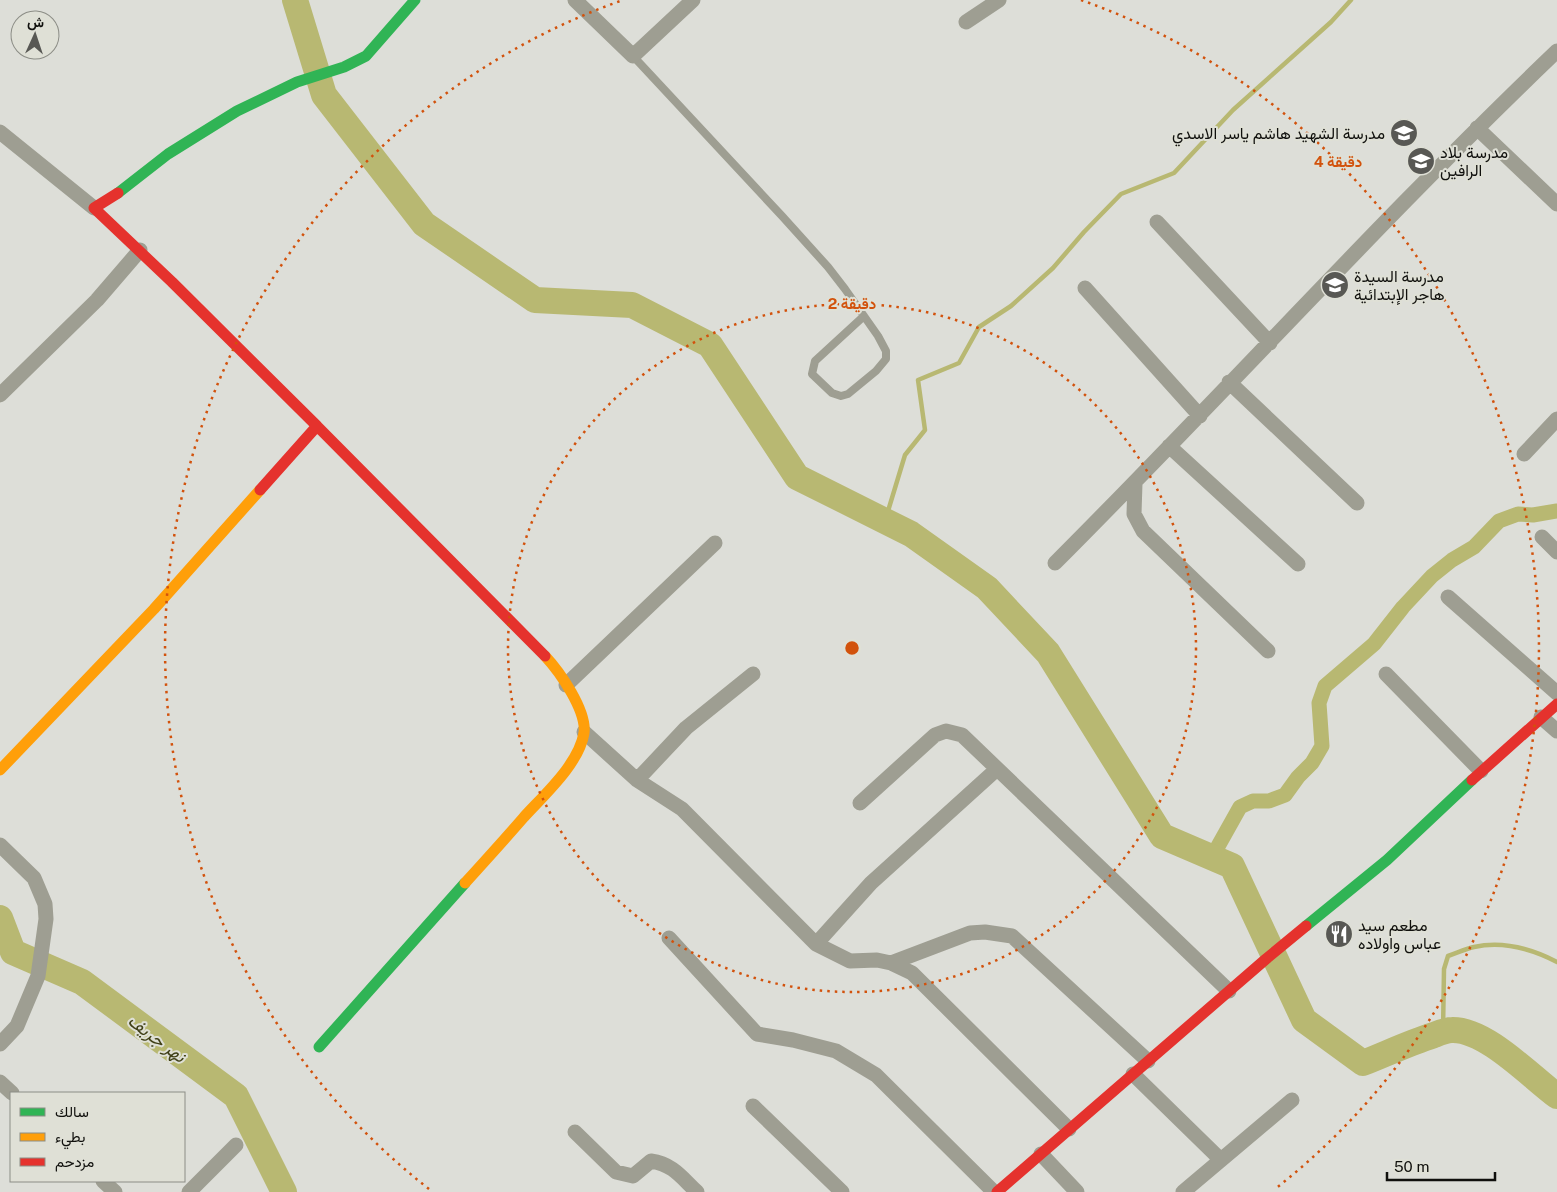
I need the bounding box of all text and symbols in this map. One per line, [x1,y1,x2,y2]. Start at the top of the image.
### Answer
north arrow [10,10,60,60]
text: ش [27,14,45,31]
school or university icon: مدرسة الشهيد هاشم ياسر الاسدي [1389,118,1419,148]
place label: مدرسة الشهيد هاشم ياسر الاسدي [1172,124,1385,147]
place label: مدرسة بلاد الرافين [1440,143,1508,181]
school or university icon: مدرسة بلاد الرافين [1406,146,1436,176]
text: 4 دقيقة [1314,153,1362,171]
place label: مدرسة السيدة هاجر الإبتدائية [1354,267,1445,305]
school or university icon: مدرسة السيدة هاجر الإبتدائية [1320,270,1350,300]
text: 2 دقيقة [828,295,876,313]
centre of rings [843,639,861,657]
place label: مطعم سيد عباس واولاده [1358,916,1441,954]
restaurant icon: مطعم سيد عباس واولاده [1324,919,1354,949]
water label: نهر جريف [123,1010,191,1068]
legend [10,1092,185,1182]
text: سالك [55,1103,89,1120]
text: بطيء [55,1128,85,1150]
scale bar [1387,1150,1494,1182]
text: مزدحم [55,1153,94,1172]
text: 50 m [1394,1158,1429,1175]

